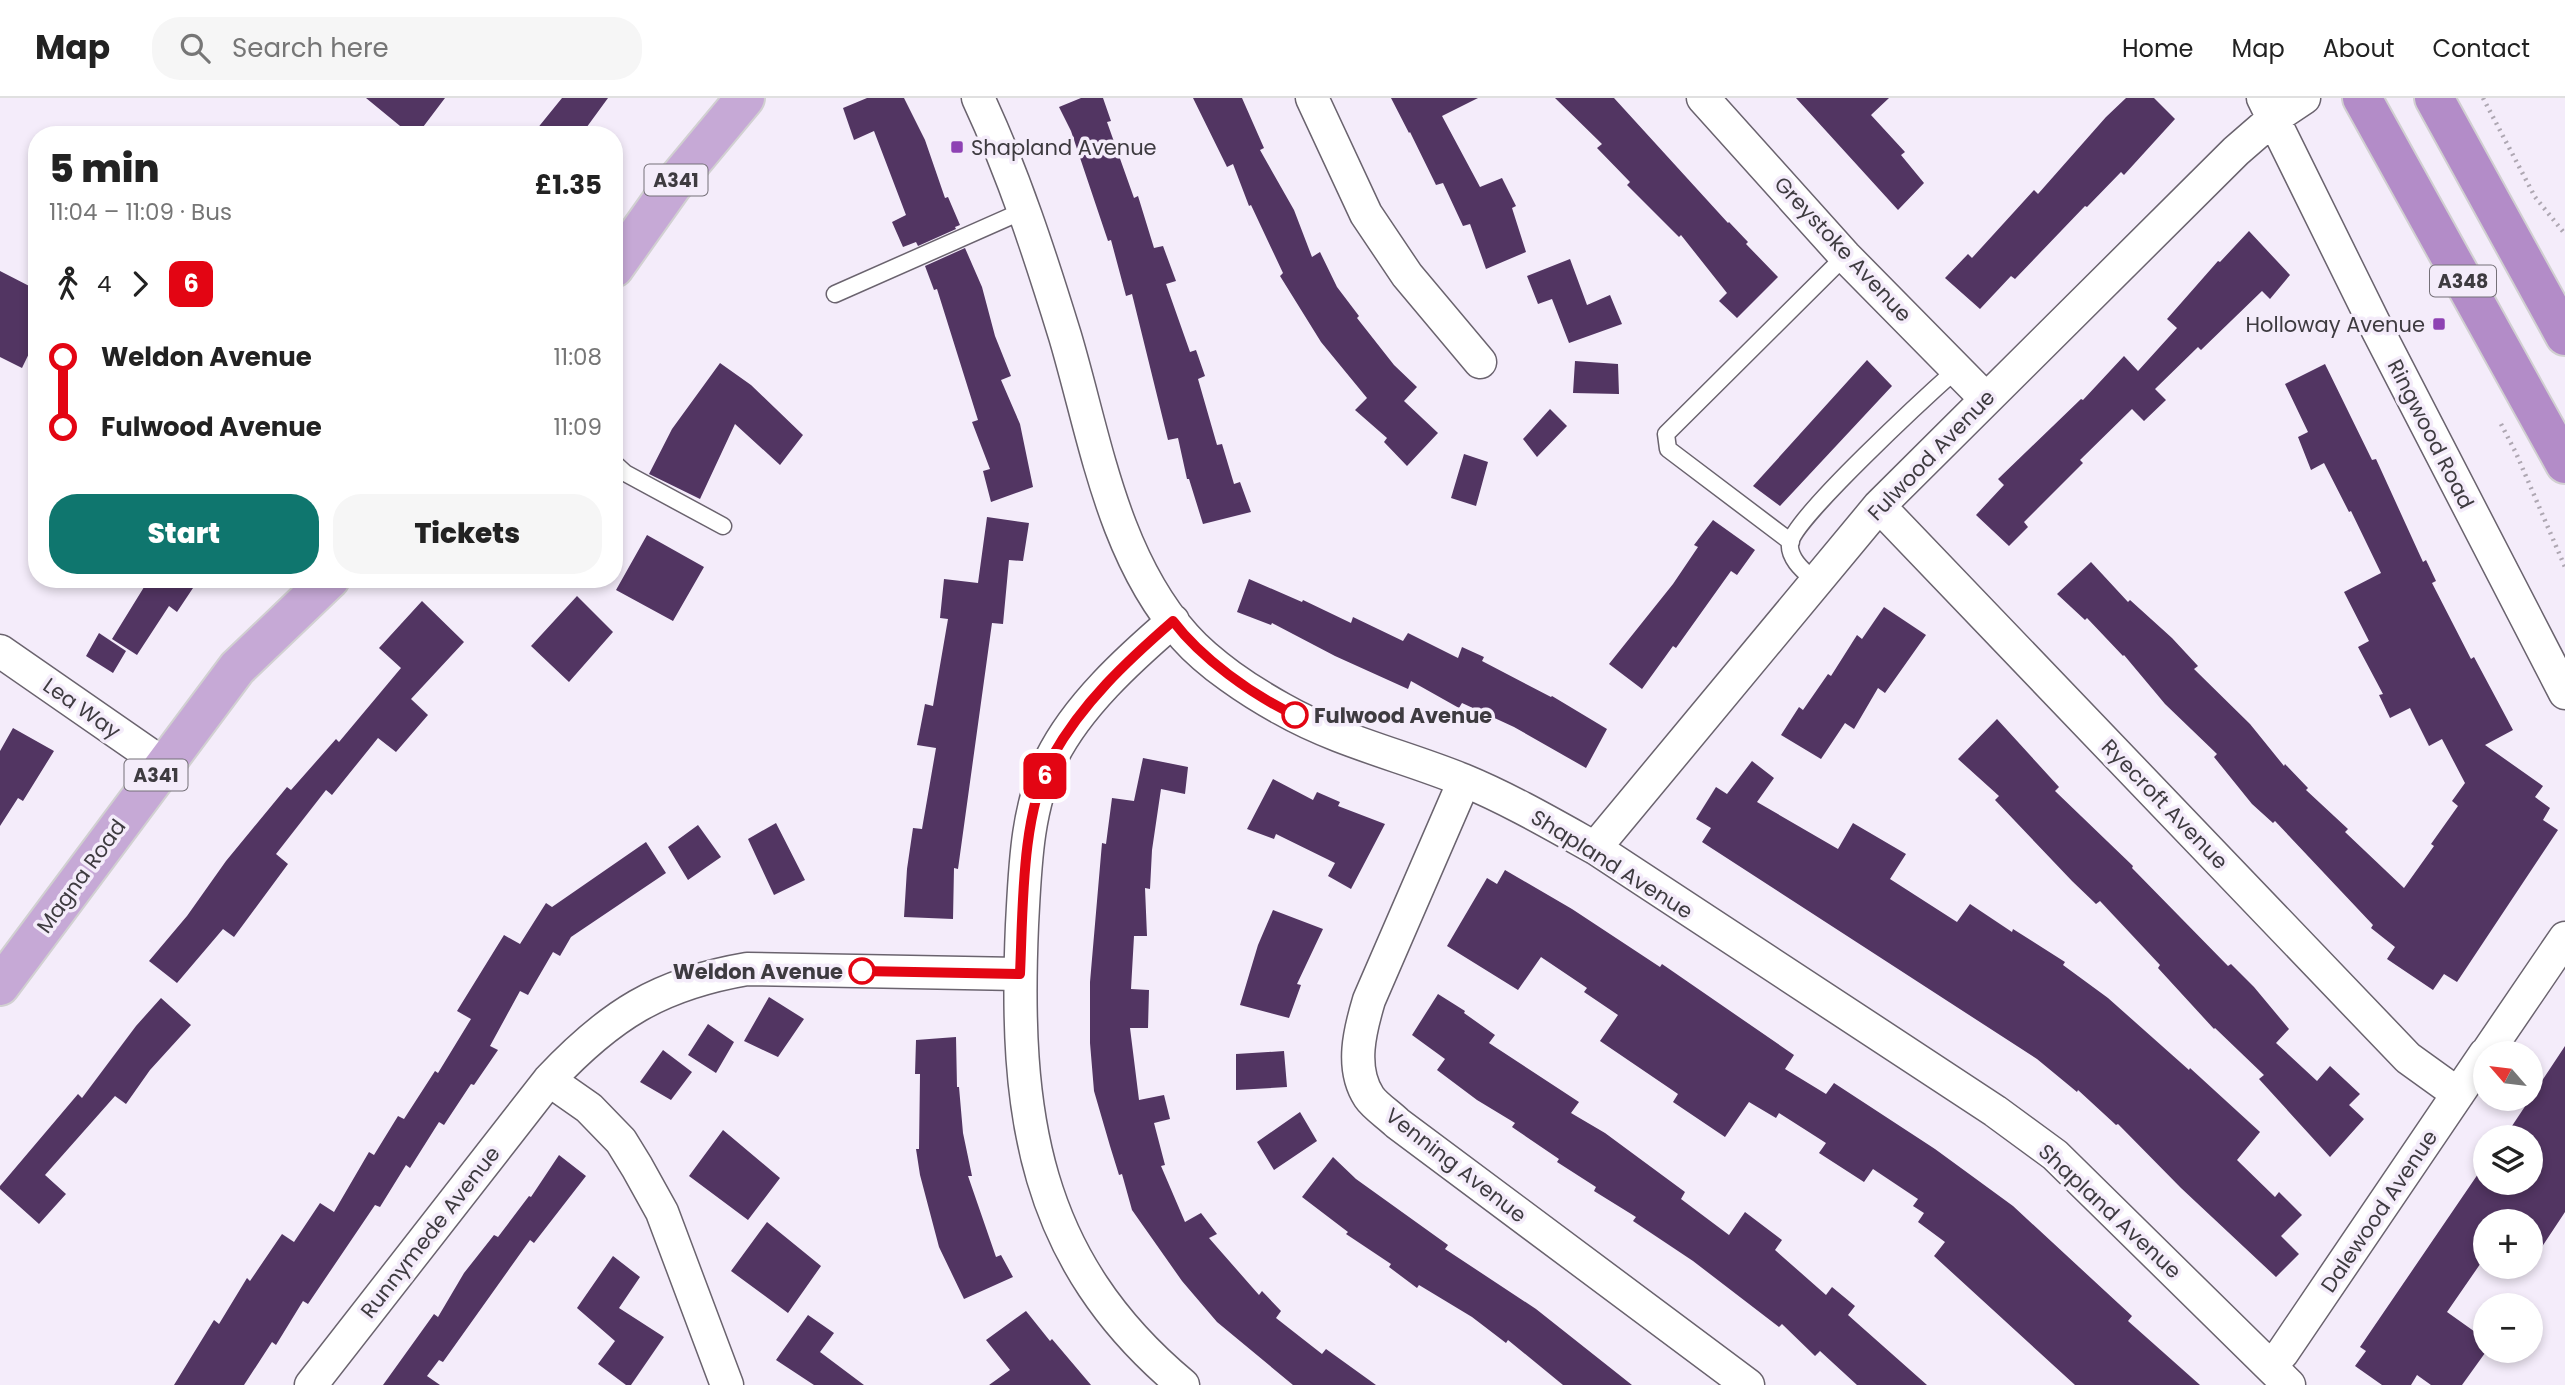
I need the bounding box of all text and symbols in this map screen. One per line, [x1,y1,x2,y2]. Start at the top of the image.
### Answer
search box [152,17,642,80]
text: Map [35,24,110,71]
icon: search [176,29,214,67]
text: Search here [232,30,389,66]
text: Home [2122,32,2194,65]
text: Map [2232,32,2285,65]
text: About [2323,32,2394,65]
text: Contact [2432,32,2530,65]
place label: Shapland Avenue [971,133,1157,162]
marker: Shapland Avenue [949,139,965,155]
text: 5 min [49,142,159,195]
road number: A341 [644,164,708,195]
text: £1.35 [535,167,602,203]
street label: Greystoke Avenue [1768,170,1918,328]
text: 11:04 – 11:09 · Bus [49,196,232,228]
icon: walk [49,265,87,303]
icon: forward [121,265,159,303]
road number: A348 [2430,266,2496,296]
text: 6 [183,267,199,300]
text: 4 [97,268,111,300]
place label: Holloway Avenue [2246,310,2425,339]
marker: Holloway Avenue [2431,316,2447,332]
text: Weldon Avenue [101,339,312,375]
text: 11:08 [553,341,602,373]
street label: Ringwood Road [2381,354,2481,514]
street label: Fulwood Avenue [1861,383,2001,527]
text: Fulwood Avenue [101,409,322,445]
text: 11:09 [553,411,602,443]
button: Start [49,494,319,574]
button: Tickets [333,494,602,574]
street label: Lea Way [37,671,127,745]
place label: Fulwood Avenue [1314,701,1492,730]
marker: Fulwood Avenue [1282,702,1308,728]
street label: Ryecroft Avenue [2095,733,2235,875]
line badge: 6 [1022,753,1068,799]
text: 6 [1037,759,1053,792]
road number: A341 [124,760,188,790]
street label: Shapland Avenue [1526,803,1698,925]
street label: Magna Road [30,813,132,939]
place label: Weldon Avenue [673,957,843,986]
marker: Weldon Avenue [849,958,875,984]
north arrow [2473,1041,2543,1111]
map controls [2473,1041,2543,1363]
street label: Venning Avenue [1380,1101,1532,1229]
street label: Dalewood Avenue [2314,1124,2444,1298]
button: layers [2473,1125,2543,1195]
street label: Shapland Avenue [2032,1137,2188,1285]
street label: Runnymede Avenue [354,1140,506,1324]
button: + [2473,1209,2543,1279]
button: − [2473,1293,2543,1363]

